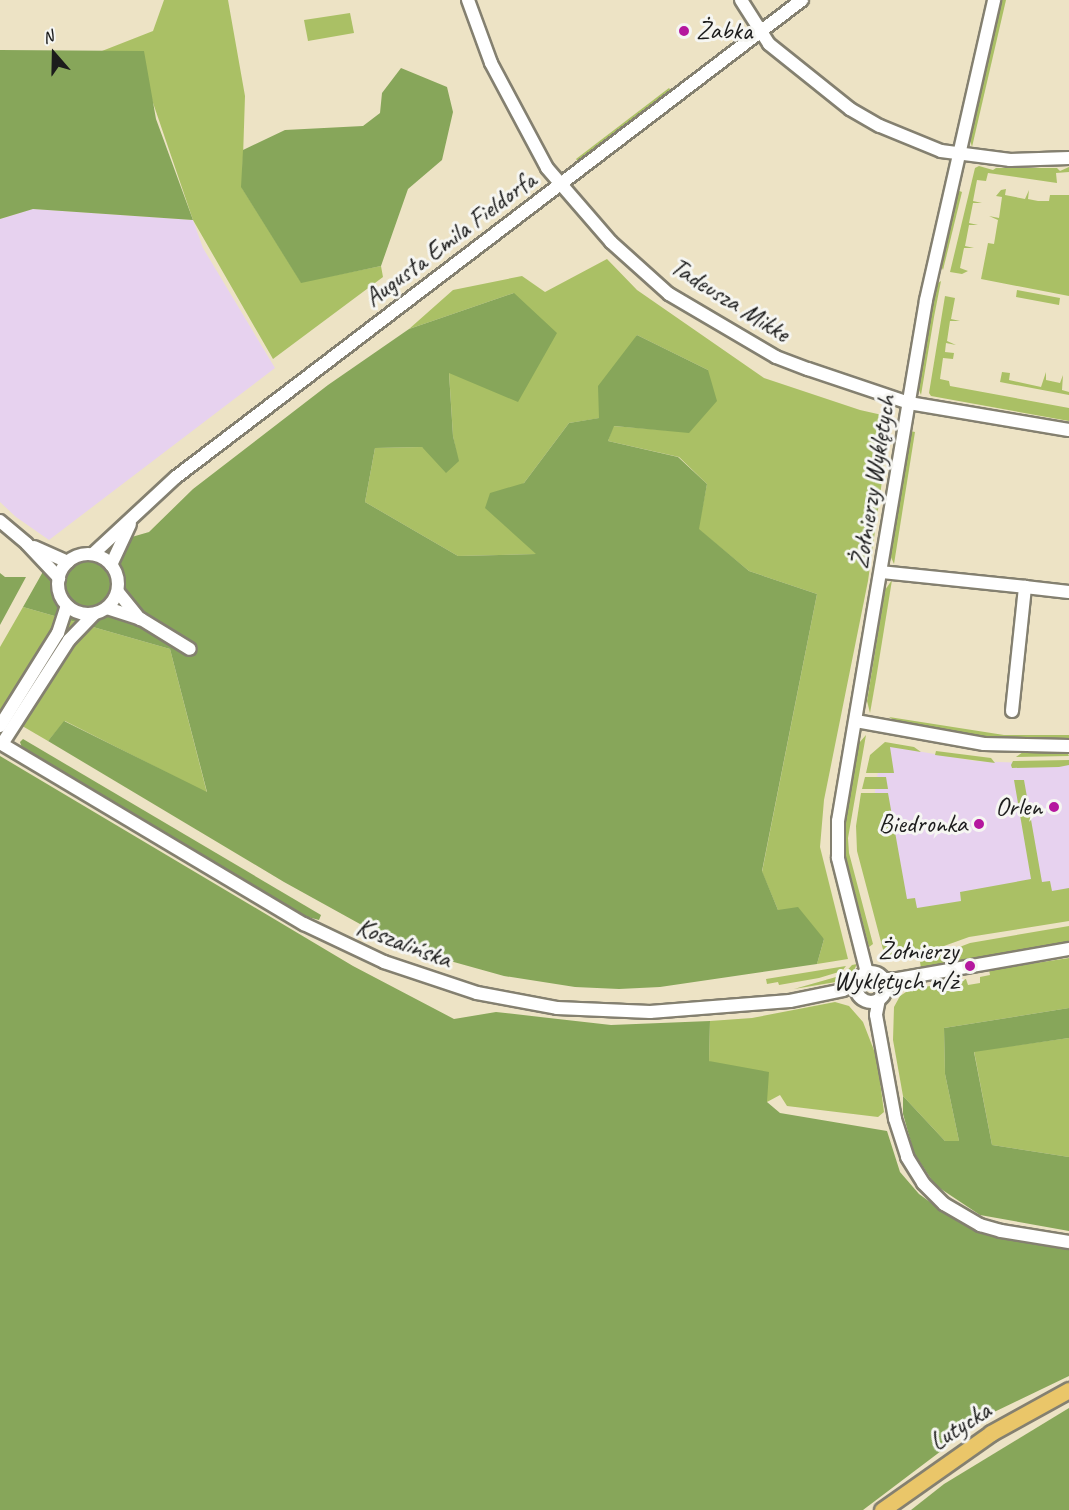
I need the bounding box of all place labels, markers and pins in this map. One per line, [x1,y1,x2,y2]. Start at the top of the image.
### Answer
place label: Żabka [696,15,752,47]
marker: Żabka [677,24,691,38]
place label: Orlen [995,791,1042,823]
marker: Orlen [1047,800,1061,814]
place label: Biedronka [879,808,967,840]
marker: Biedronka [972,817,986,831]
place label: Żołnierzy Wyklętych n/ż [834,935,958,996]
marker: Żołnierzy Wyklętych n/ż [963,959,977,973]

